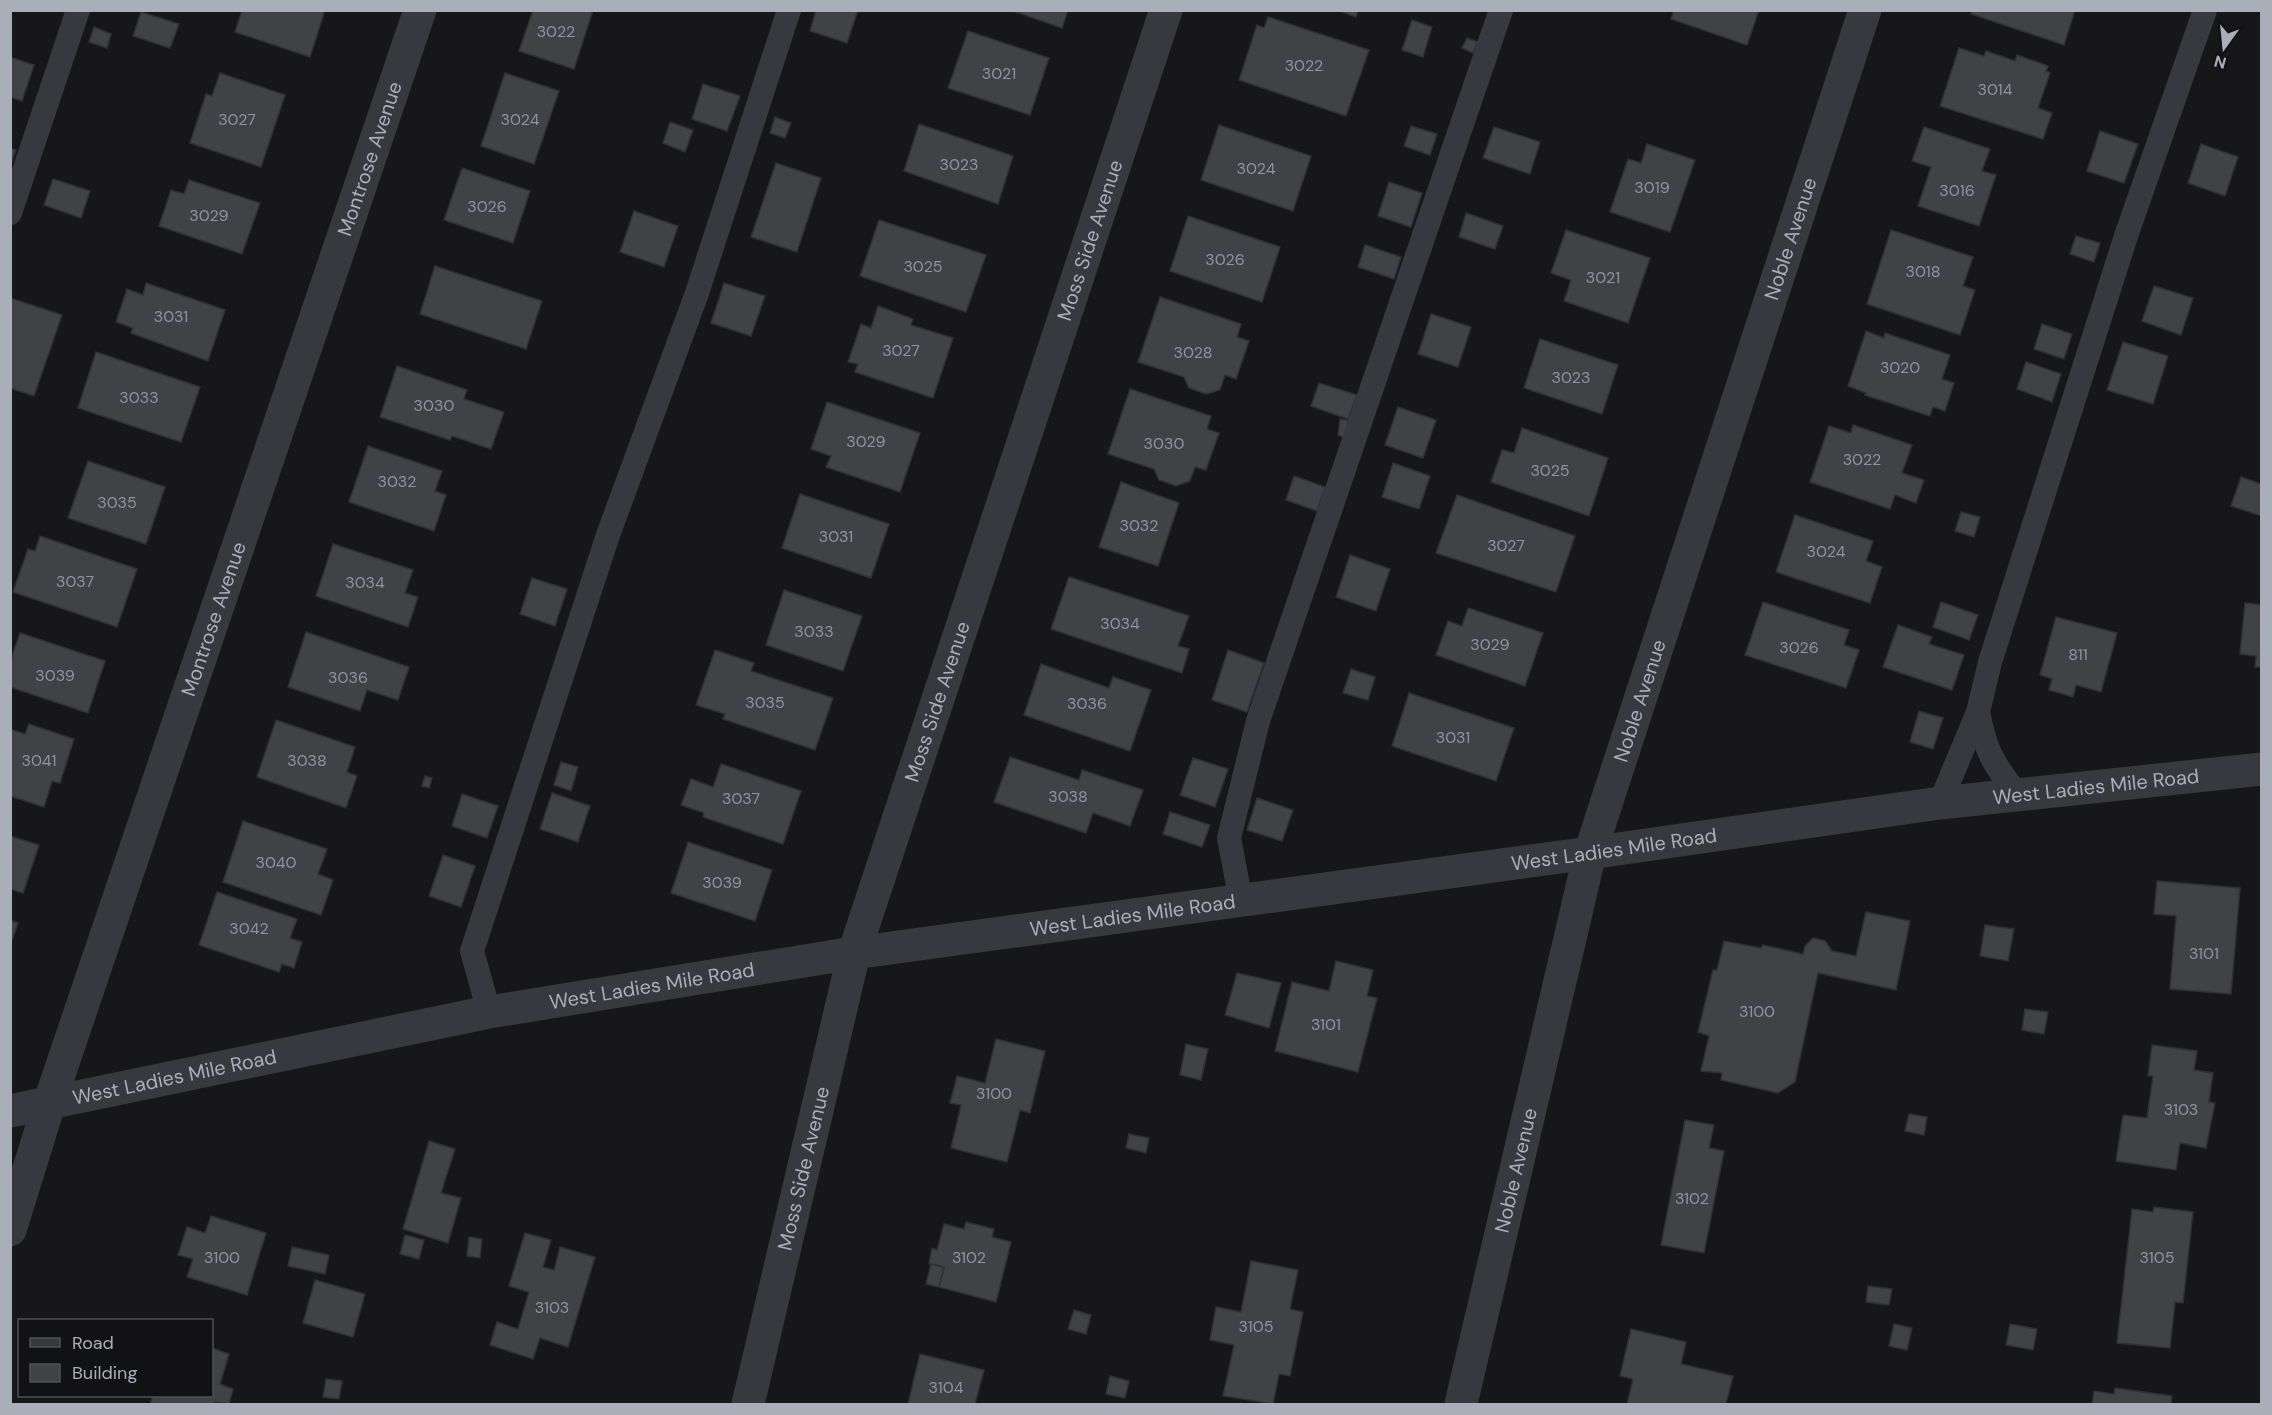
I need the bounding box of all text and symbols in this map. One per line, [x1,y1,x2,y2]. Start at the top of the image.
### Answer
north arrow [2194,18,2254,78]
house number: 3022 [537,21,575,42]
text: N [2212,50,2229,74]
house number: 3022 [1285,55,1323,76]
house number: 3021 [982,63,1016,84]
street label: Montrose Avenue [331,78,408,240]
house number: 3014 [1977,79,2013,100]
house number: 3027 [218,109,256,130]
house number: 3024 [501,109,540,130]
house number: 3023 [940,154,978,175]
street label: Moss Side Avenue [1051,157,1129,324]
house number: 3024 [1237,158,1276,179]
street label: Noble Avenue [1758,174,1822,303]
house number: 3019 [1634,177,1670,198]
house number: 3016 [1939,180,1975,201]
house number: 3026 [467,196,507,217]
house number: 3029 [189,205,229,226]
house number: 3026 [1205,249,1245,270]
house number: 3025 [903,256,943,277]
house number: 3018 [1905,261,1941,282]
house number: 3021 [1586,267,1620,288]
house number: 3031 [154,306,188,327]
house number: 3027 [882,340,920,361]
house number: 3028 [1174,342,1212,363]
house number: 3020 [1880,357,1920,378]
house number: 3023 [1552,367,1590,388]
house number: 3033 [119,387,159,408]
house number: 3030 [414,395,454,416]
house number: 3029 [846,431,886,452]
house number: 3030 [1144,433,1184,454]
house number: 3022 [1843,449,1881,470]
house number: 3025 [1530,460,1570,481]
house number: 3032 [377,471,417,492]
house number: 3035 [97,492,137,513]
house number: 3032 [1119,515,1159,536]
house number: 3031 [819,526,853,547]
house number: 3027 [1487,535,1525,556]
street label: Montrose Avenue [175,538,252,700]
house number: 3024 [1807,541,1846,562]
house number: 3037 [56,571,94,592]
house number: 3034 [345,572,385,593]
house number: 3034 [1100,613,1140,634]
street label: Moss Side Avenue [898,618,976,785]
house number: 3033 [794,621,834,642]
house number: 3029 [1470,634,1510,655]
street label: Noble Avenue [1608,636,1672,765]
house number: 3026 [1779,637,1819,658]
house number: 811 [2068,644,2088,665]
house number: 3039 [35,665,75,686]
house number: 3036 [328,667,368,688]
house number: 3035 [745,692,785,713]
house number: 3036 [1067,693,1107,714]
house number: 3031 [1436,727,1470,748]
house number: 3041 [21,750,57,771]
house number: 3038 [287,750,327,771]
street label: West Ladies Mile Road [1991,763,2200,810]
house number: 3038 [1048,786,1088,807]
house number: 3037 [722,788,760,809]
street label: West Ladies Mile Road [1510,822,1719,877]
house number: 3040 [255,852,297,873]
house number: 3039 [702,872,742,893]
street label: West Ladies Mile Road [1028,888,1237,942]
house number: 3042 [229,918,269,939]
house number: 3101 [2189,943,2219,964]
street label: West Ladies Mile Road [547,956,756,1015]
house number: 3100 [1739,1001,1775,1022]
house number: 3101 [1311,1014,1341,1035]
street label: West Ladies Mile Road [70,1043,279,1111]
house number: 3100 [976,1083,1012,1104]
street label: Moss Side Avenue [772,1084,835,1253]
house number: 3103 [2164,1099,2198,1120]
street label: Noble Avenue [1489,1105,1543,1235]
house number: 3102 [1675,1188,1709,1209]
house number: 3100 [204,1247,240,1268]
house number: 3102 [952,1247,986,1268]
house number: 3105 [2140,1247,2174,1268]
house number: 3103 [535,1297,569,1318]
house number: 3105 [1239,1316,1273,1337]
legend [18,1319,213,1397]
text: Road [72,1331,114,1355]
text: Building [72,1361,137,1385]
house number: 3104 [929,1377,964,1398]

